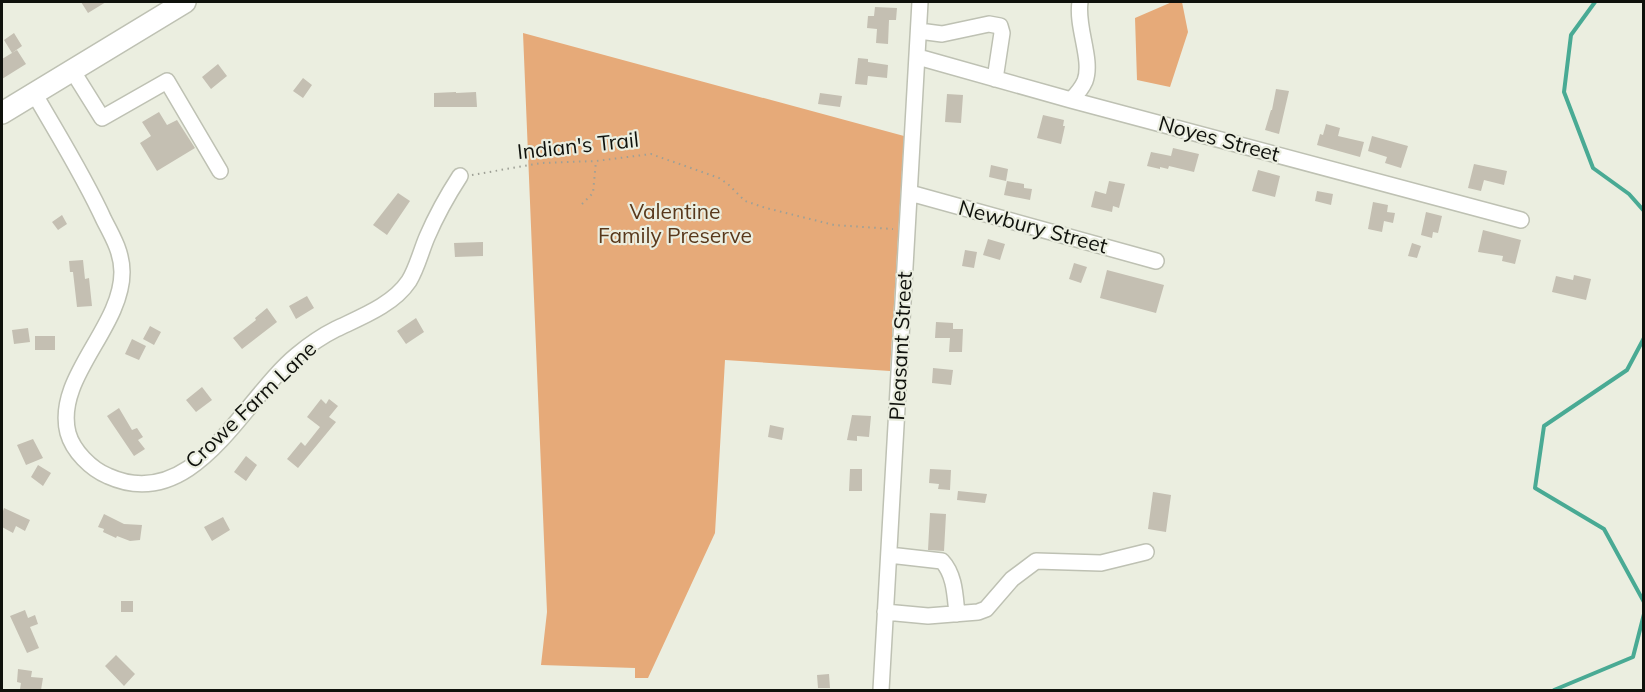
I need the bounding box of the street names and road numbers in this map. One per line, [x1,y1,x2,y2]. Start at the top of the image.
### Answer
street label: Noyes Street [1156,109,1282,167]
street label: Indian's Trail [516,126,640,164]
street label: Newbury Street [956,194,1110,258]
street label: Pleasant Street [883,271,917,421]
street label: Crowe Farm Lane [179,335,321,473]

